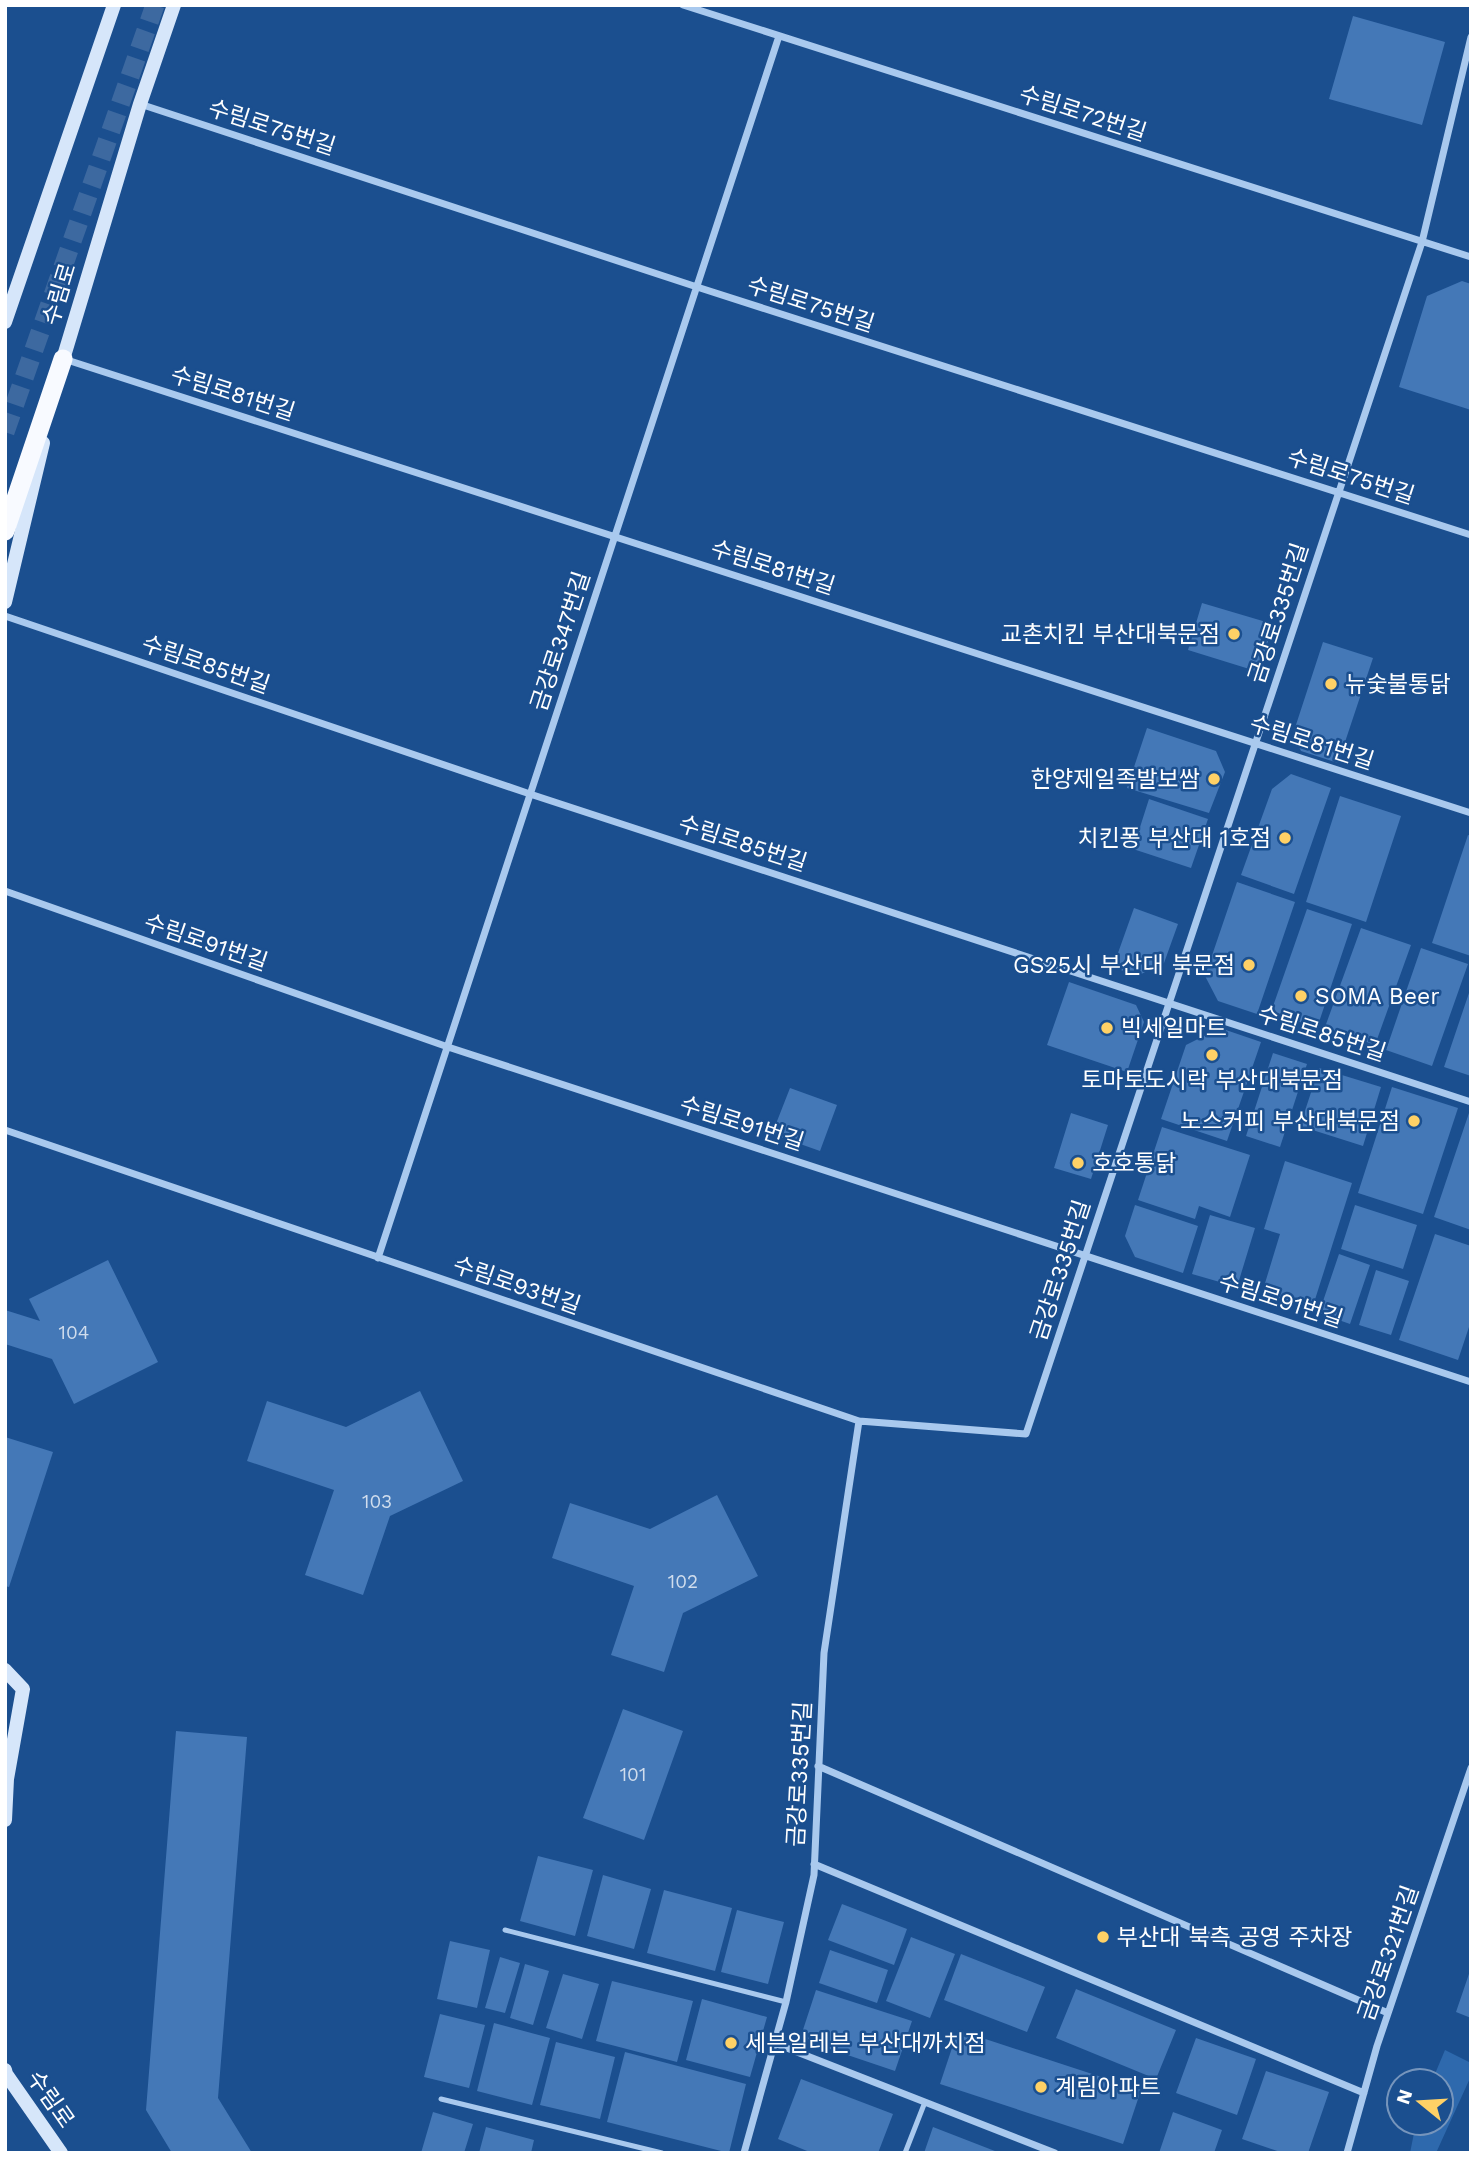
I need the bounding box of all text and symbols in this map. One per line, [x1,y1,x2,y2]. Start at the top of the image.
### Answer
street label: 수림로72번길 [1016,80,1150,147]
street label: 수림로75번길 [205,94,339,161]
street label: 수림로 [37,260,82,328]
street label: 수림로75번길 [744,271,878,338]
street label: 수림로81번길 [167,361,298,426]
street label: 수림로75번길 [1284,443,1418,510]
street label: 수림로81번길 [707,535,838,600]
street label: 금강로335번길 [1243,540,1314,687]
street label: 금강로347번길 [525,568,596,714]
place label: 교촌치킨 부산대북문점 [1001,621,1220,648]
marker: 교촌치킨 부산대북문점 [1226,626,1242,642]
street label: 수림로85번길 [138,630,273,699]
place label: 뉴숯불통닭 [1345,671,1451,698]
marker: 뉴숯불통닭 [1323,676,1339,692]
street label: 수림로81번길 [1246,710,1377,775]
place label: 한양제일족발보쌈 [1031,766,1200,793]
marker: 한양제일족발보쌈 [1206,771,1222,787]
street label: 수림로85번길 [675,810,810,877]
place label: 치킨퐁 부산대 1호점 [1078,825,1271,852]
marker: 치킨퐁 부산대 1호점 [1277,830,1293,846]
street label: 수림로91번길 [140,909,271,976]
place label: GS25시 부산대 북문점 [1013,952,1235,979]
marker: GS25시 부산대 북문점 [1241,957,1257,973]
place label: SOMA Beer [1315,983,1440,1010]
marker: SOMA Beer [1293,988,1309,1004]
street label: 수림로85번길 [1254,1000,1389,1067]
place label: 빅세일마트 [1121,1015,1227,1042]
marker: 빅세일마트 [1099,1020,1115,1036]
marker: 토마토도시락 부산대북문점 [1204,1047,1220,1063]
place label: 토마토도시락 부산대북문점 [1081,1067,1343,1094]
street label: 수림로91번길 [676,1091,807,1156]
place label: 노스커피 부산대북문점 [1181,1108,1400,1135]
marker: 노스커피 부산대북문점 [1406,1113,1422,1129]
place label: 호호통닭 [1092,1150,1177,1177]
marker: 호호통닭 [1070,1155,1086,1171]
street label: 금강로335번길 [1025,1197,1096,1344]
street label: 수림로93번길 [450,1251,584,1320]
street label: 수림로91번길 [1215,1268,1346,1333]
house number: 104 [59,1321,89,1344]
house number: 103 [362,1490,392,1513]
house number: 102 [668,1570,698,1593]
street label: 금강로335번길 [782,1700,817,1848]
house number: 101 [620,1763,646,1786]
street label: 금강로321번길 [1353,1882,1424,2024]
place label: 부산대 북측 공영 주차장 [1117,1924,1352,1951]
marker: 부산대 북측 공영 주차장 [1095,1929,1111,1945]
place label: 세븐일레븐 부산대까치점 [745,2030,986,2057]
marker: 세븐일레븐 부산대까치점 [723,2035,739,2051]
street label: 수림로 [21,2066,80,2133]
north arrow [1385,2067,1455,2137]
place label: 계림아파트 [1055,2074,1161,2101]
marker: 계림아파트 [1033,2079,1049,2095]
text: N [1391,2087,1417,2107]

